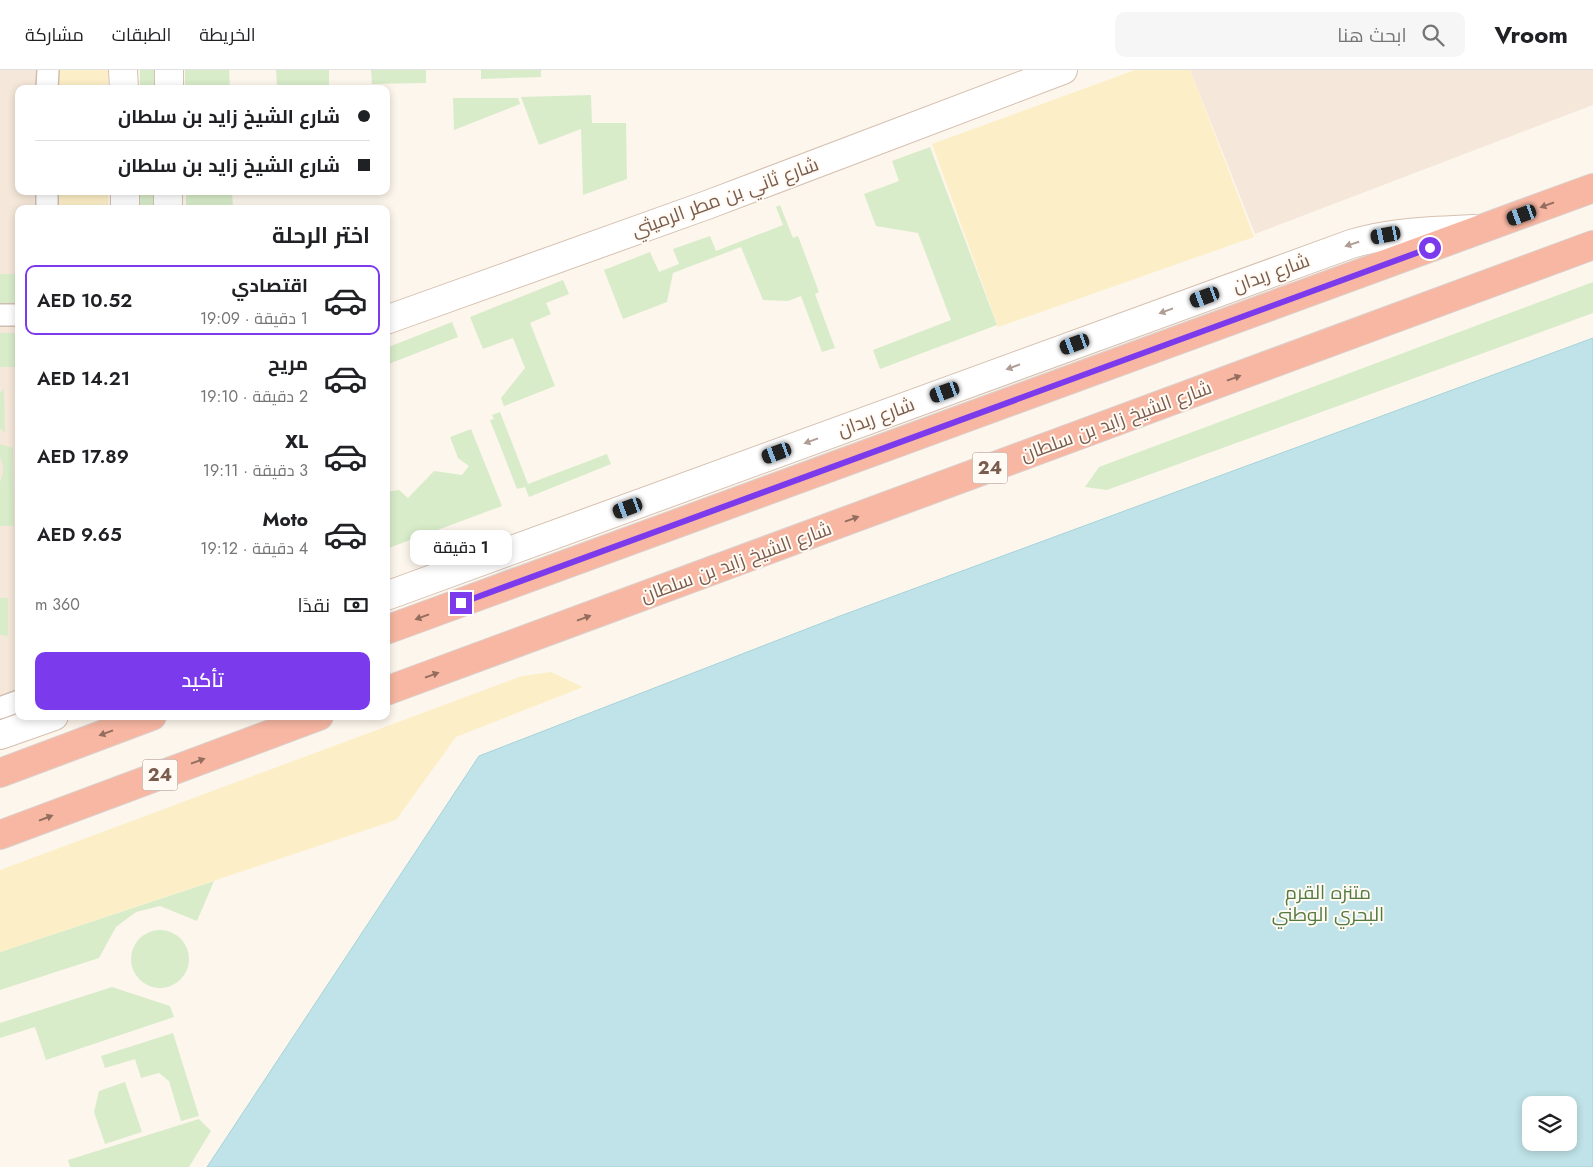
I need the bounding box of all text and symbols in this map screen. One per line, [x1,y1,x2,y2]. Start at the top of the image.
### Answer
search box [1115,12,1465,57]
text: Vroom [1495,17,1568,52]
icon: search [1419,21,1447,49]
text: مشاركة [25,22,84,48]
text: الطبقات [112,22,171,48]
text: الخريطة [199,22,256,48]
text: ابحث هنا [1337,22,1407,49]
text: شارع الشيخ زايد بن سلطان [118,103,340,130]
street label: شارع ثاني بن مطر الرميثي [628,151,823,244]
text: شارع الشيخ زايد بن سلطان [118,152,340,179]
one-way arrow [1540,202,1555,209]
car [1505,203,1538,227]
text: اختر الرحلة [272,219,370,251]
car [1369,225,1402,245]
route start [1419,237,1441,259]
one-way arrow [1344,240,1359,248]
street label: شارع ربدان [1229,247,1313,299]
text: اقتصادي [232,272,308,299]
icon: car [323,278,368,323]
car [1188,285,1221,309]
text: AED 10.52 [37,287,132,314]
text: 1 دقيقة · 19:09 [200,307,308,330]
one-way arrow [1158,307,1173,315]
car [1058,332,1091,356]
text: مريح [268,350,308,377]
icon: car [323,356,368,401]
one-way arrow [1006,364,1021,371]
text: AED 14.21 [37,365,130,392]
street label: شارع الشيخ زايد بن سلطان [1017,374,1215,468]
one-way arrow [1227,374,1242,382]
car [928,380,961,404]
text: 2 دقيقة · 19:10 [200,385,308,408]
street label: شارع ربدان [834,391,918,443]
text: XL [285,428,308,455]
icon: car [323,434,368,479]
one-way arrow [804,438,819,445]
car [760,441,793,465]
text: AED 17.89 [37,443,129,470]
road number: 24 [972,452,1008,483]
text: 3 دقيقة · 19:11 [203,459,308,482]
car [611,496,644,520]
text: Moto [263,506,308,533]
icon: car [323,512,368,557]
street label: شارع الشيخ زايد بن سلطان [637,515,835,609]
one-way arrow [844,515,859,522]
text: AED 9.65 [37,521,122,548]
callout: 1 دقيقة [410,530,512,566]
text: 1 دقيقة [433,536,489,559]
text: 4 دقيقة · 19:12 [200,537,308,560]
icon: cash [342,591,370,619]
text: نقدًا [298,592,330,619]
route end [450,592,472,614]
text: 360 m [35,593,80,616]
one-way arrow [414,613,429,621]
one-way arrow [577,614,592,621]
button: تأكيد [35,652,370,710]
one-way arrow [425,670,439,678]
one-way arrow [98,729,113,737]
one-way arrow [191,757,206,765]
road number: 24 [142,760,178,790]
one-way arrow [39,814,54,822]
park label: متنزه القرم البحري الوطني [1272,879,1384,929]
map controls [1522,1096,1577,1151]
button: layers [1522,1096,1577,1151]

